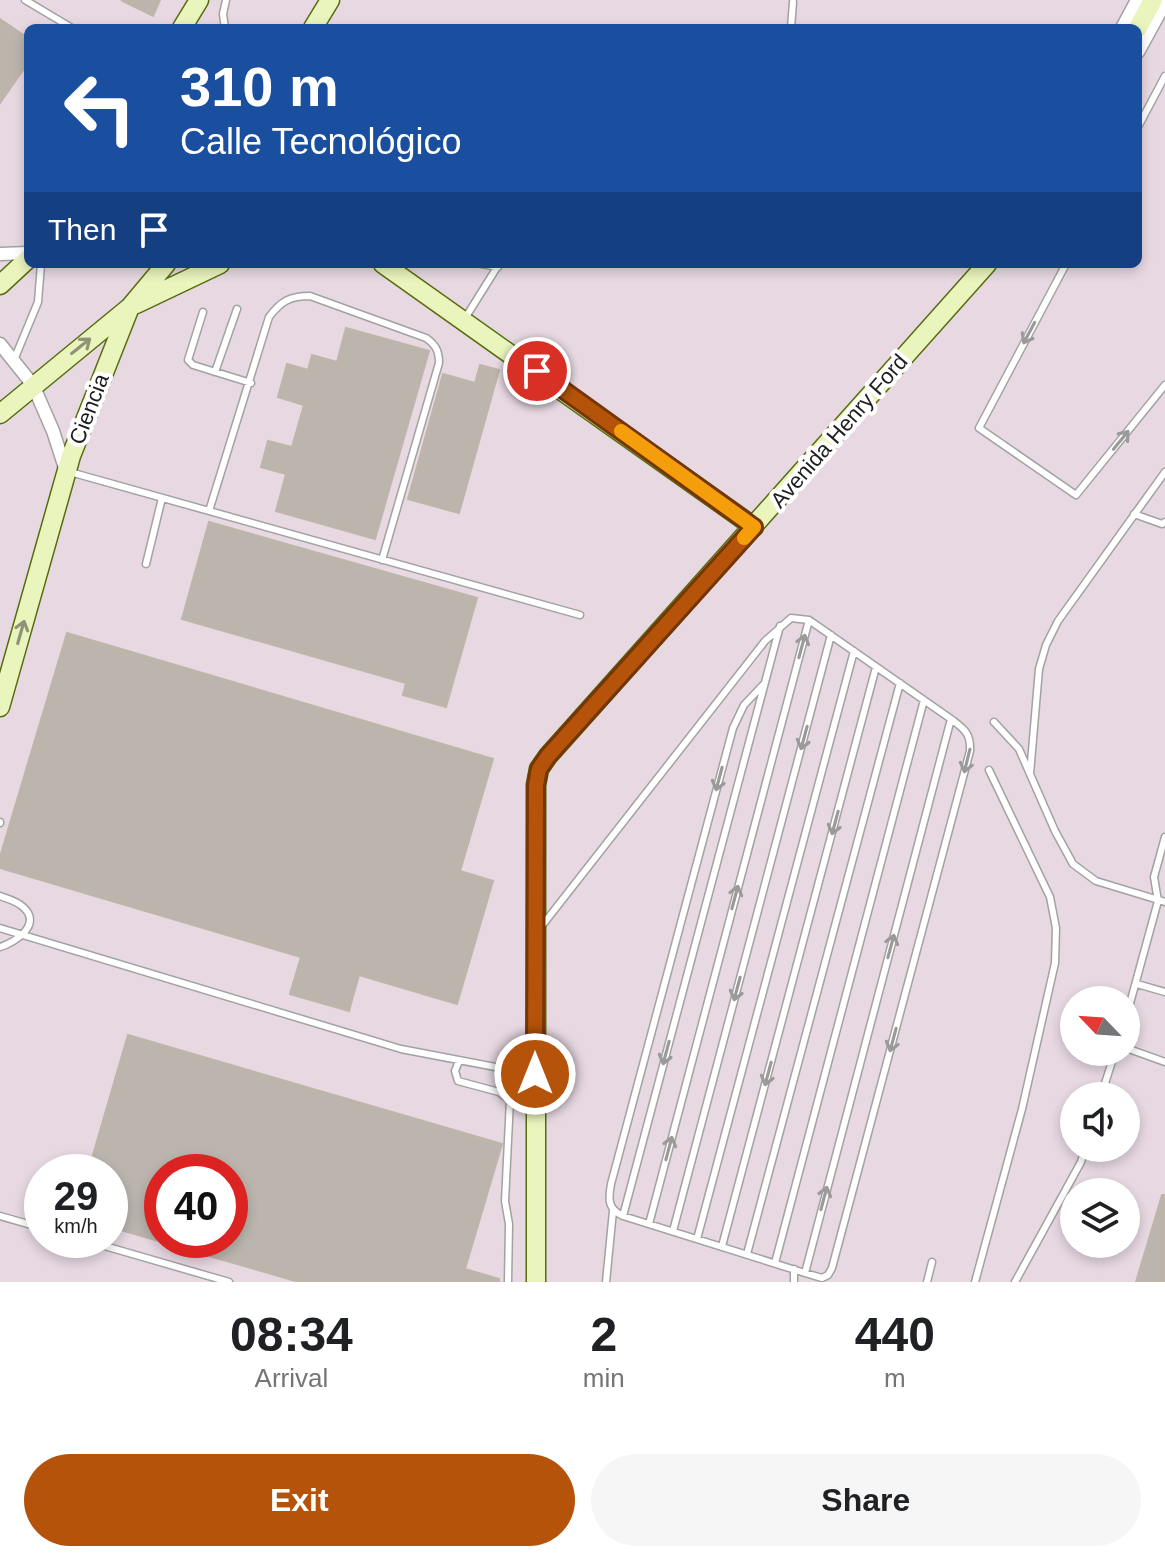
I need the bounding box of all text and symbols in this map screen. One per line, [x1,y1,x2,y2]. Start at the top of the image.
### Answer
text: 310 m [180,55,339,118]
icon: left [48,56,152,160]
text: Calle Tecnológico [180,121,462,162]
icon: arrive [132,208,176,252]
text: Then [48,213,116,246]
one-way arrow [1021,321,1037,344]
one-way arrow [70,337,91,355]
pin [503,337,571,405]
icon: arrive [515,349,559,393]
street label: Avenida Henry Ford [766,349,912,513]
street label: Ciencia [64,370,114,448]
one-way arrow [1112,430,1129,451]
one-way arrow [14,620,29,646]
one-way arrow [795,633,810,659]
one-way arrow [795,724,810,750]
one-way arrow [959,748,974,774]
one-way arrow [711,765,726,791]
one-way arrow [826,810,841,836]
one-way arrow [729,885,744,911]
one-way arrow [884,934,899,960]
one-way arrow [729,975,744,1001]
north arrow [1060,986,1140,1066]
map controls [1060,986,1140,1258]
one-way arrow [884,1026,899,1052]
position arrow [493,1032,577,1116]
one-way arrow [658,1040,673,1066]
one-way arrow [759,1061,774,1087]
button: sound [1060,1082,1140,1162]
one-way arrow [662,1136,677,1162]
speed limit sign: 40 [144,1154,248,1258]
text: 29 [54,1174,98,1218]
button: layers [1060,1178,1140,1258]
one-way arrow [818,1185,833,1211]
text: km/h [54,1215,98,1237]
text: 08:34 [230,1308,353,1361]
text: 2 [590,1308,617,1361]
text: 440 [855,1308,935,1361]
text: Arrival [255,1363,328,1393]
text: min [583,1363,625,1393]
text: m [884,1363,906,1393]
button: Exit [24,1454,575,1546]
button: Share [591,1454,1141,1546]

